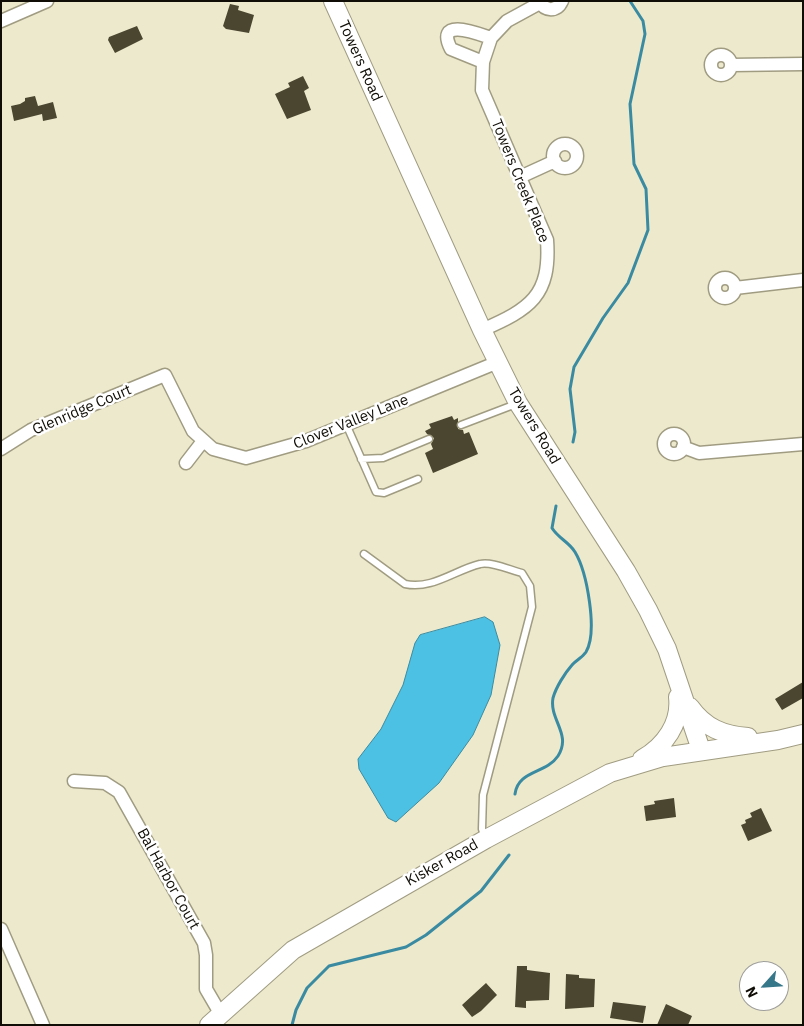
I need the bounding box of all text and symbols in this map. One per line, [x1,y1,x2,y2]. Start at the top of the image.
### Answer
street label: Towers Road [334,18,386,104]
street label: Towers Creek Place [487,117,553,245]
street label: Glenridge Court [30,381,134,439]
street label: Towers Road [504,384,564,468]
street label: Clover Valley Lane [291,391,411,453]
street label: Bal Harbor Court [133,825,203,933]
street label: Kisker Road [403,836,481,890]
north arrow [739,961,789,1011]
text: N [741,984,762,1001]

